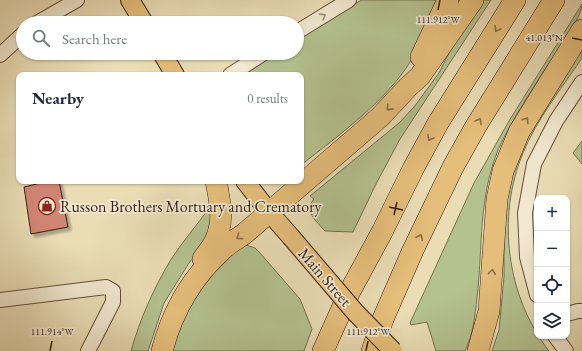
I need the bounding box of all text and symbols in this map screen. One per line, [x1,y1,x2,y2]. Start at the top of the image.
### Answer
one-way arrow [319,13,326,21]
text: 111.912°W [416,13,460,26]
search box [16,16,304,60]
one-way arrow [494,25,502,32]
icon: search [30,27,52,49]
text: Search here [62,29,127,48]
text: 41.013°N [525,31,563,44]
text: Nearby [32,87,84,109]
text: 0 results [247,90,288,107]
one-way arrow [387,103,394,110]
one-way arrow [522,117,529,124]
one-way arrow [475,118,482,125]
one-way arrow [427,134,434,142]
map controls [534,195,570,339]
button: + [534,195,570,231]
shop icon: Russon Brothers Mortuary and Crematory [37,196,57,216]
place label: Russon Brothers Mortuary and Crematory [60,196,323,217]
button: − [534,231,570,267]
one-way arrow [237,232,244,239]
one-way arrow [415,233,423,241]
street label: Main Street [294,243,356,311]
button: locate [534,267,570,303]
one-way arrow [487,269,496,275]
button: layers [534,303,570,339]
text: 111.914°W [30,325,74,338]
text: 111.912°W [346,325,390,338]

